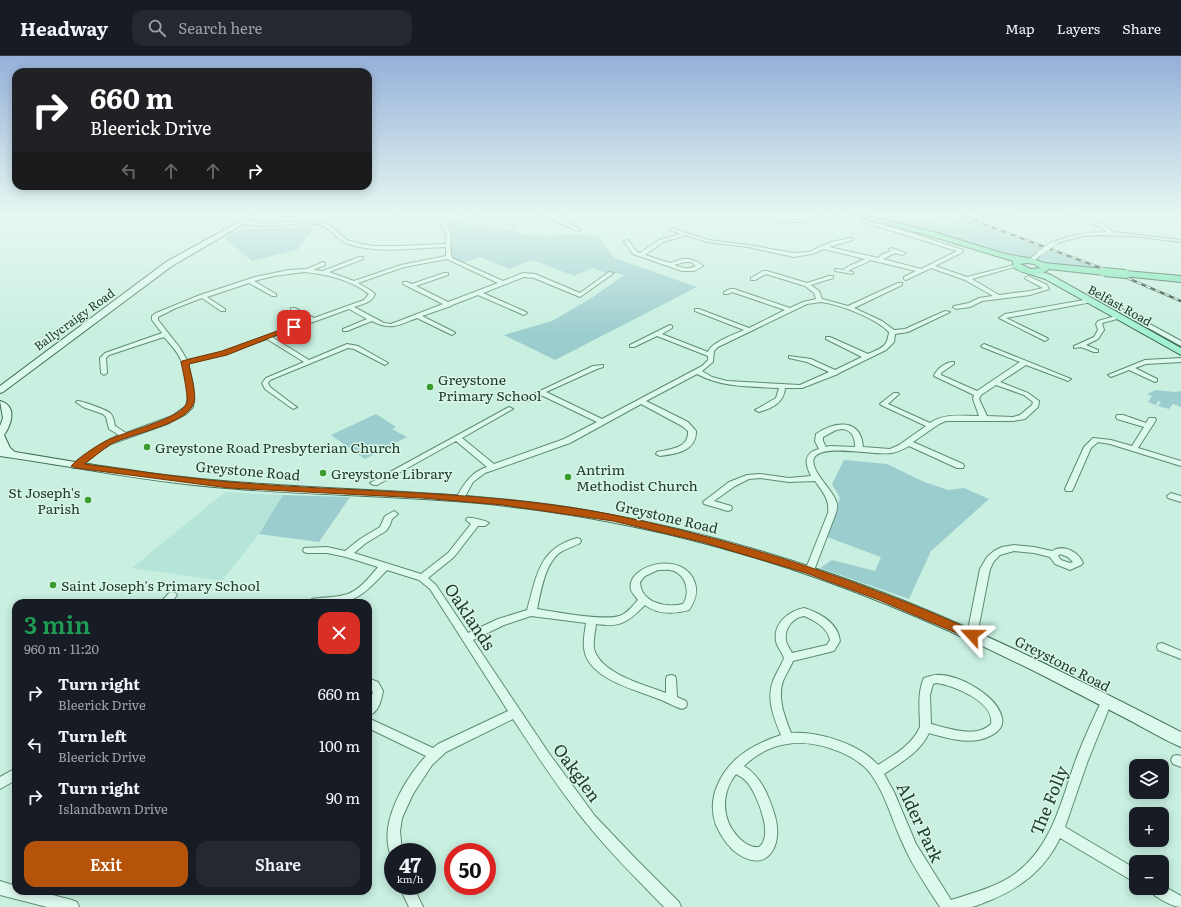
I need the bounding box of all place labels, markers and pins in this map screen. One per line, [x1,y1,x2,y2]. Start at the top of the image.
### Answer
pin [277,310,311,344]
place label: Greystone Primary School [438,369,542,405]
marker: Greystone Primary School [425,382,435,392]
place label: Greystone Road Presbyterian Church [155,437,401,457]
marker: Greystone Road Presbyterian Church [142,442,152,452]
place label: Antrim Methodist Church [576,459,698,495]
place label: Greystone Library [331,463,453,483]
marker: Greystone Library [318,468,328,478]
marker: Antrim Methodist Church [563,472,573,482]
place label: St Joseph's Parish [8,482,80,518]
marker: St Joseph's Parish [83,495,93,505]
place label: Saint Joseph's Primary School [61,575,260,595]
marker: Saint Joseph's Primary School [48,580,58,590]

